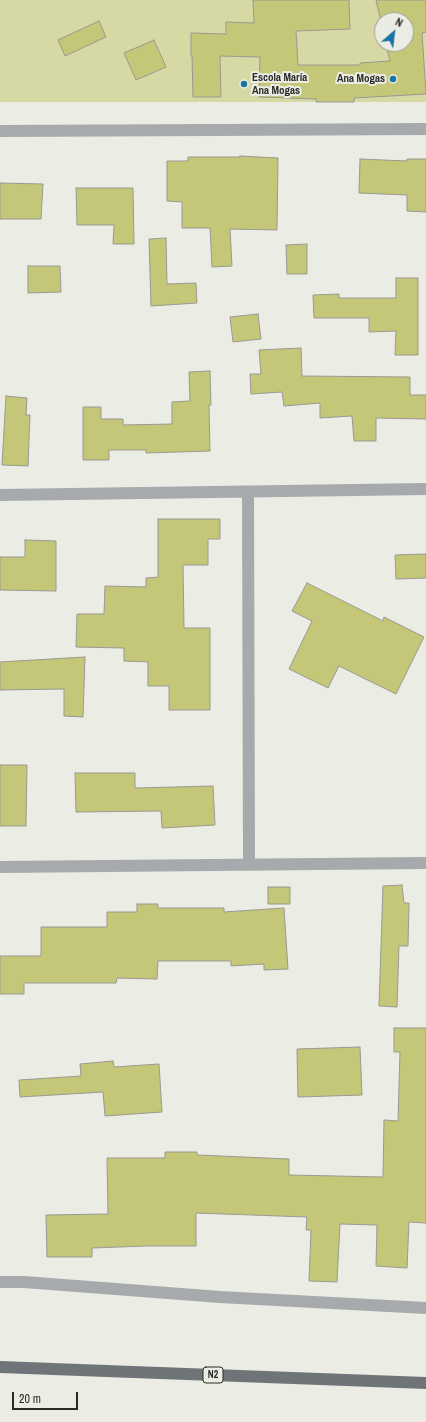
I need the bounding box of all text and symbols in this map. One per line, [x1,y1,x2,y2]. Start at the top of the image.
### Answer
north arrow [374,12,414,52]
text: N [393,15,405,30]
place label: Escola María Ana Mogas [252,71,307,97]
place label: Ana Mogas [337,72,385,86]
marker: Ana Mogas [388,74,398,84]
marker: Escola María Ana Mogas [239,79,249,89]
road number: N2 [203,1367,223,1383]
scale bar [14,1384,80,1410]
text: 20 m [19,1391,41,1407]

